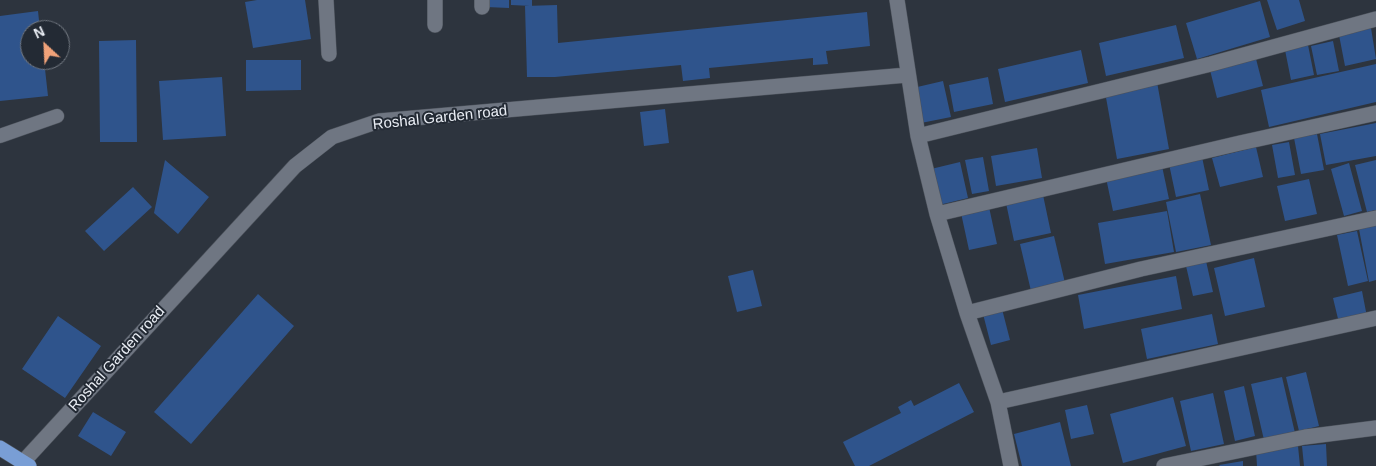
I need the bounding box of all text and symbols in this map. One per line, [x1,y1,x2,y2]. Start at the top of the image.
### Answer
north arrow [20,20,70,70]
text: N [31,23,47,42]
street label: Roshal Garden road [372,102,508,134]
street label: Roshal Garden road [65,303,169,415]

